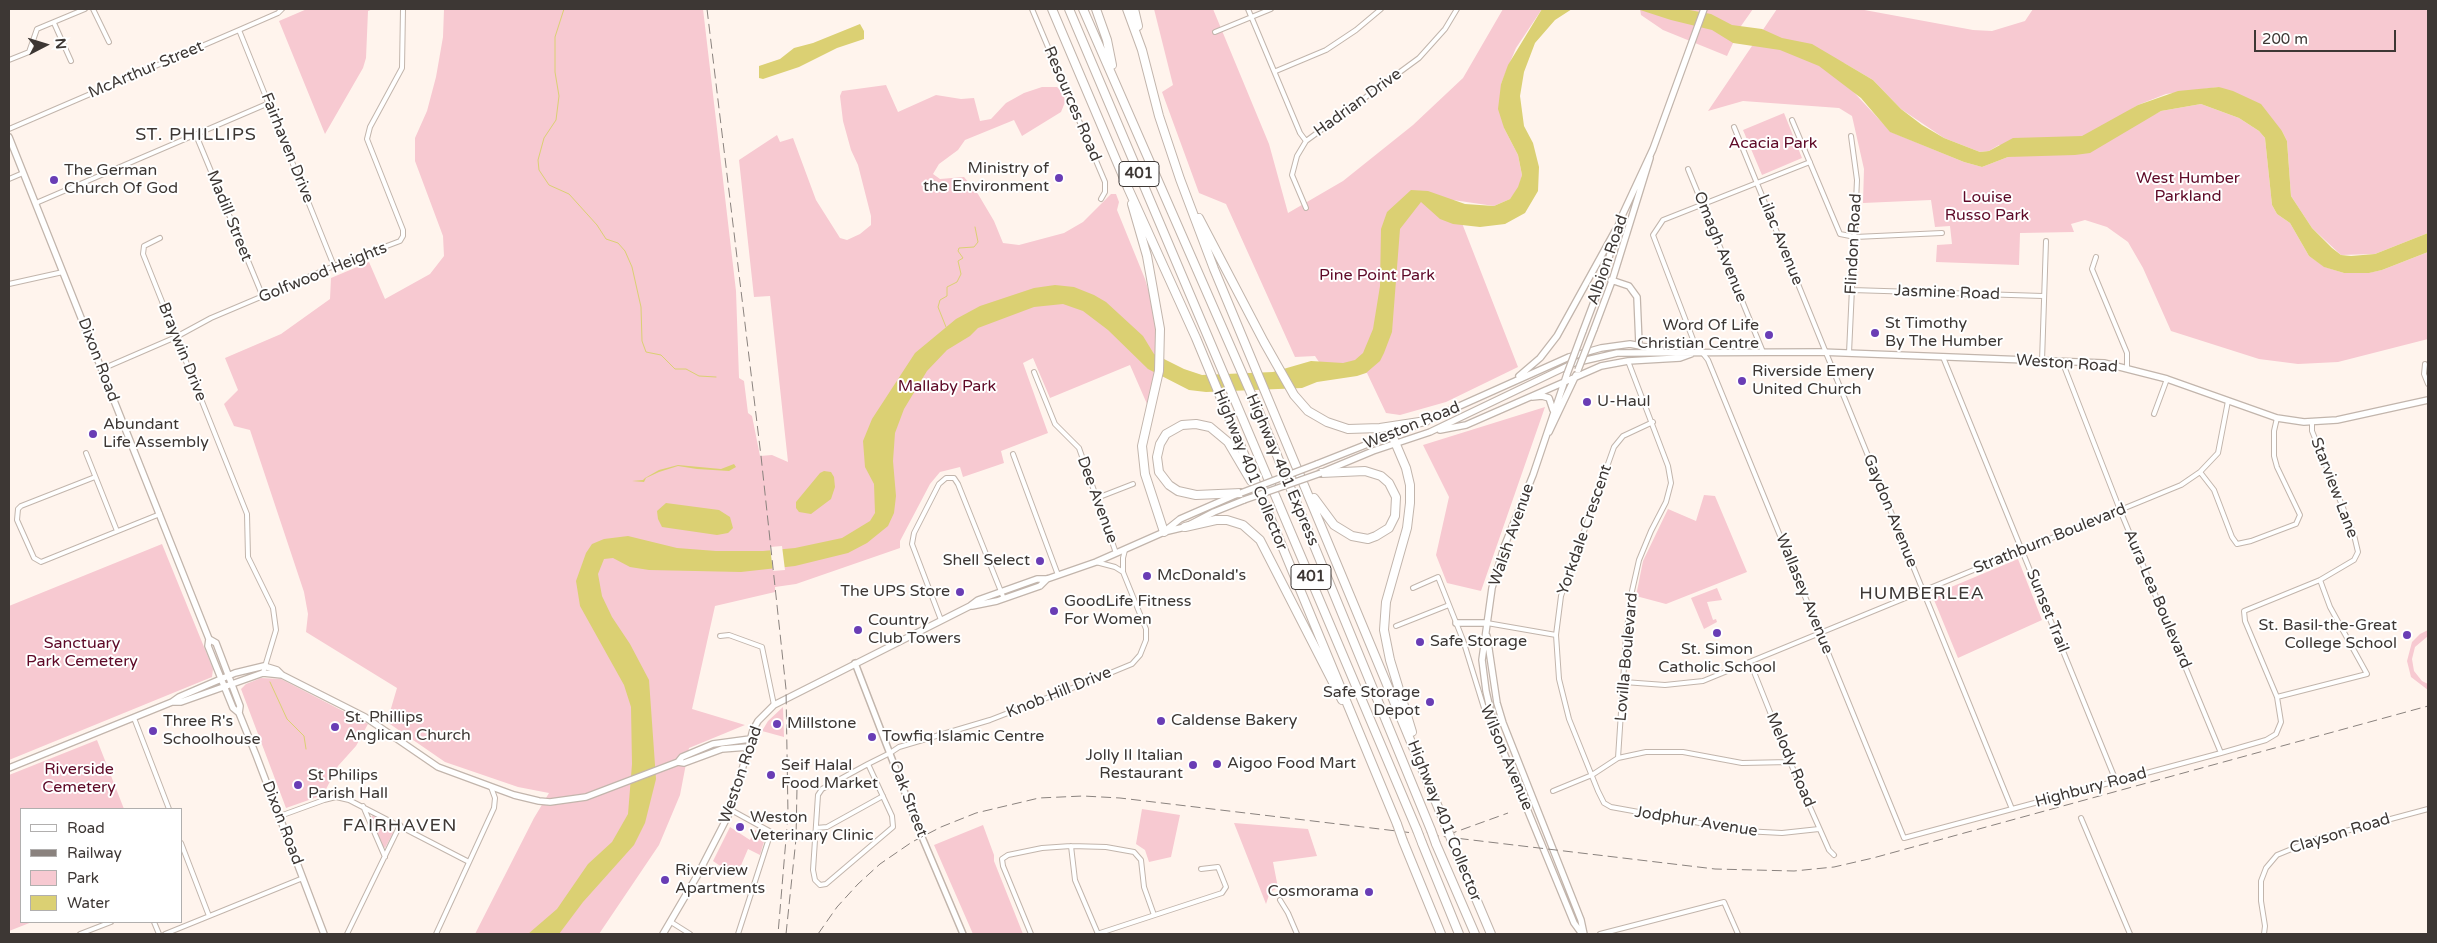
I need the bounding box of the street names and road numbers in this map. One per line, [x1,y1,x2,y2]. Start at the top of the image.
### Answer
street label: McArthur Street [86,37,206,103]
street label: Resources Road [1039,44,1105,164]
street label: Hadrian Drive [1310,65,1406,141]
street label: Fairhaven Drive [256,90,318,206]
road number: 401 [1119,162,1159,186]
street label: Madill Street [202,168,256,264]
street label: Omagh Avenue [1689,189,1751,305]
street label: Lilac Avenue [1753,192,1807,288]
street label: Flindon Road [1842,193,1866,295]
street label: Albion Road [1584,213,1632,307]
street label: Golfwood Heights [256,239,390,307]
street label: Jasmine Road [1894,282,2000,304]
street label: Braywin Drive [154,300,210,404]
street label: Dixon Road [73,315,123,405]
street label: Weston Road [2015,351,2119,377]
street label: Highway 401 Collector [1209,387,1291,553]
street label: Highway 401 Express [1241,391,1323,549]
street label: Weston Road [1361,398,1463,454]
street label: Starview Lane [2306,435,2362,541]
street label: Gaydon Avenue [1859,452,1921,570]
street label: Dee Avenue [1072,454,1122,546]
street label: Yorkdale Crescent [1554,462,1616,598]
street label: Walsh Avenue [1485,481,1539,589]
street label: Strathburn Boulevard [1971,500,2129,578]
street label: Aura Lea Boulevard [2119,527,2195,671]
street label: Wallasey Avenue [1771,531,1837,657]
road number: 401 [1291,564,1331,590]
street label: Sunset Trail [2022,567,2072,655]
street label: Lovilla Boulevard [1612,592,1642,722]
street label: Knob Hill Drive [1004,663,1114,723]
street label: Wilson Avenue [1475,702,1537,814]
street label: Melody Road [1761,710,1819,810]
street label: Weston Road [715,724,767,826]
street label: Highway 401 Collector [1403,738,1485,904]
street label: Oak Street [885,758,931,840]
street label: Highbury Road [2033,764,2149,812]
street label: Dixon Road [257,778,307,868]
street label: Jodphur Avenue [1633,803,1759,841]
street label: Clayson Road [2287,810,2393,858]

